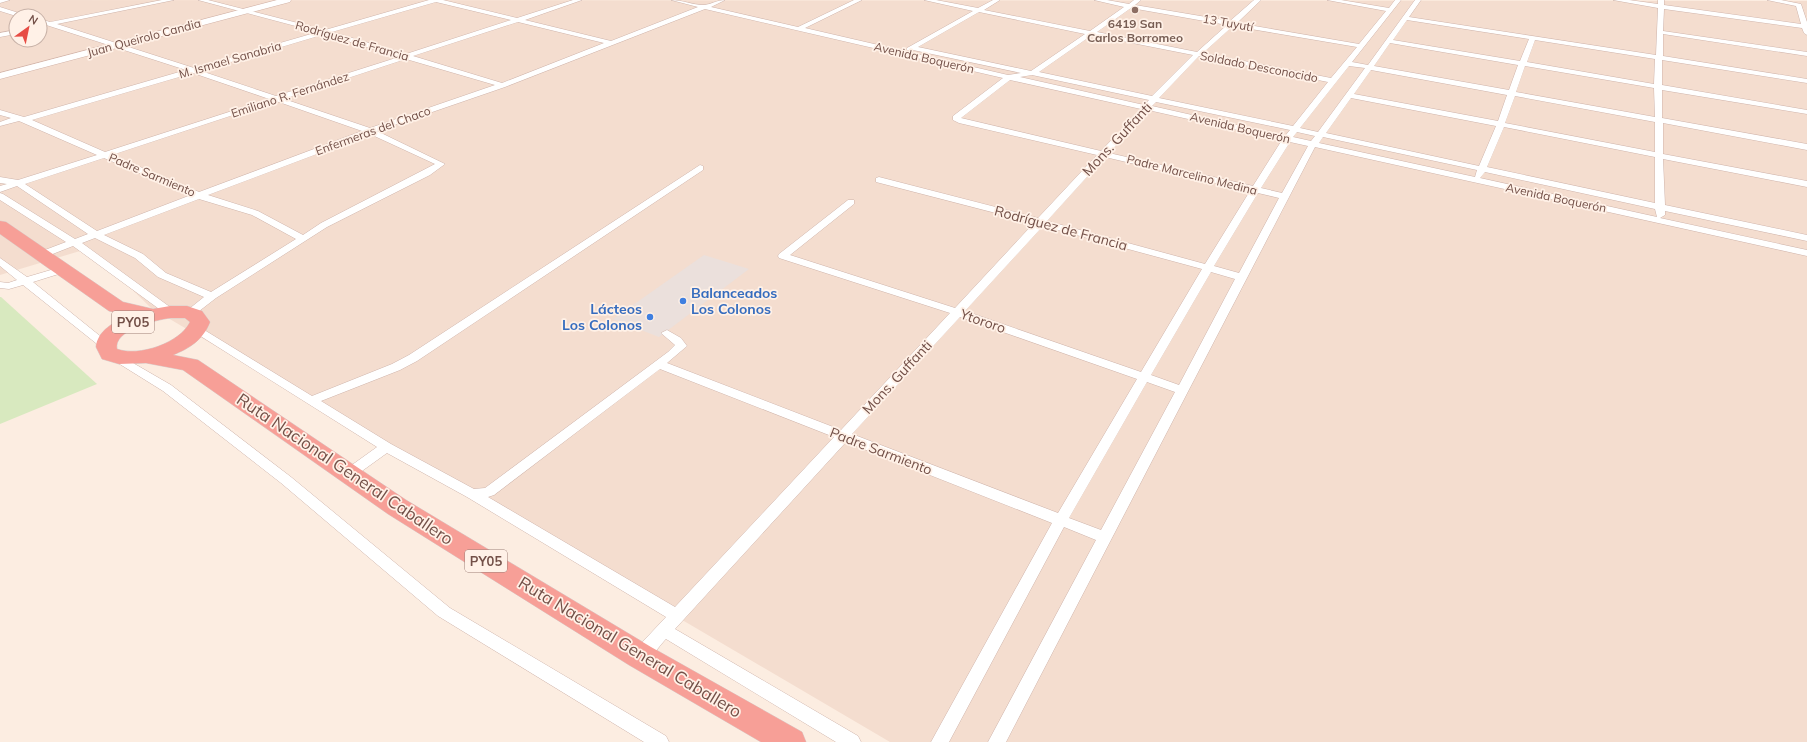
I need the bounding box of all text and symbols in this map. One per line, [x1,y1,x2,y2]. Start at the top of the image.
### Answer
marker: 6419 San Carlos Borromeo [1130,5,1140,15]
north arrow [8,8,48,48]
text: N [26,11,41,28]
street label: 13 Tuyutí [1202,11,1256,35]
street label: Juan Queirolo Candia [85,15,202,60]
place label: 6419 San Carlos Borromeo [1087,16,1183,45]
street label: Rodríguez de Francia [294,17,411,64]
street label: M. Ismael Sanabria [177,38,283,81]
street label: Avenida Boquerón [872,39,976,76]
street label: Soldado Desconocido [1199,48,1319,85]
street label: Emiliano R. Fernández [229,68,351,121]
street label: Mons. Guffanti [1078,98,1156,180]
street label: Enfermeras del Chaco [313,103,433,158]
street label: Avenida Boquerón [1188,109,1292,146]
street label: Padre Sarmiento [107,149,198,200]
street label: Padre Marcelino Medina [1125,151,1259,198]
street label: Avenida Boquerón [1504,180,1608,216]
street label: Rodríguez de Francia [992,202,1130,254]
place label: Balanceados Los Colonos [691,284,777,318]
marker: Balanceados Los Colonos [678,296,688,306]
place label: Lácteos Los Colonos [562,300,642,334]
street label: Ytororo [957,305,1008,337]
road number: PY05 [112,311,154,333]
marker: Lácteos Los Colonos [645,312,655,322]
street label: Mons. Guffanti [858,336,936,418]
street label: Ruta Nacional General Caballero [233,388,458,549]
street label: Padre Sarmiento [827,423,935,479]
road number: PY05 [465,550,507,572]
street label: Ruta Nacional General Caballero [515,571,746,722]

